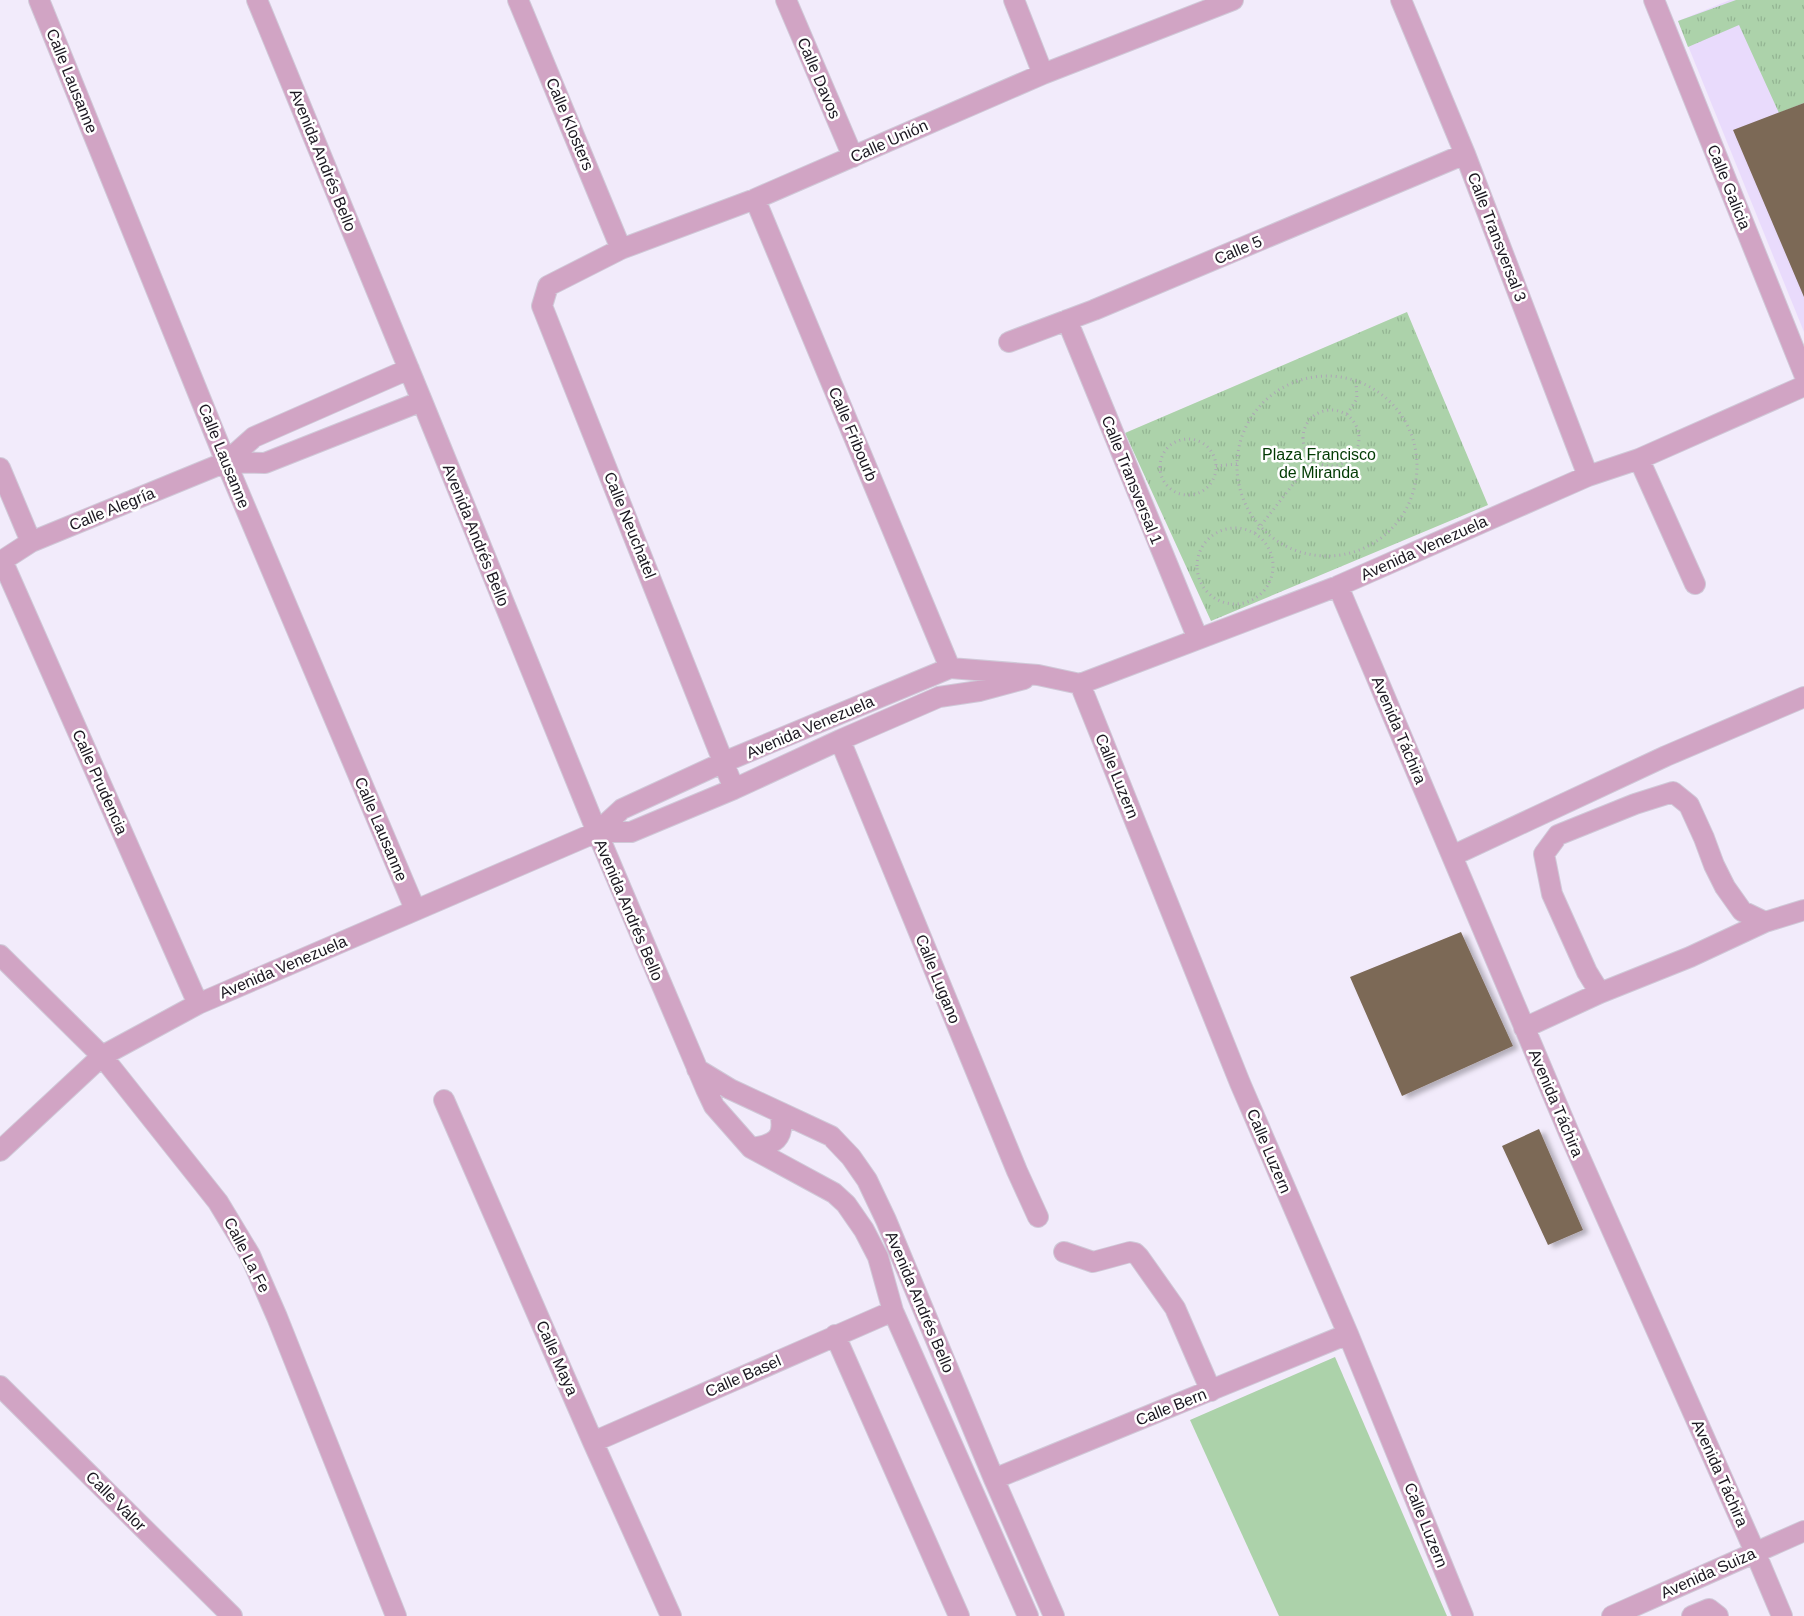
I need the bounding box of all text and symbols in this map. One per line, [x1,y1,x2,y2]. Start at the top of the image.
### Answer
street label: Calle Lausanne [43,26,101,136]
street label: Calle Davos [794,35,844,121]
street label: Calle Klosters [543,75,597,173]
street label: Avenida Andrés Bello [287,86,359,234]
street label: Calle Unión [848,116,930,166]
street label: Calle Galicia [1704,142,1754,232]
street label: Calle Transversal 3 [1465,170,1530,304]
street label: Calle 5 [1212,232,1264,268]
street label: Calle Fribourb [826,384,880,484]
street label: Calle Lausanne [195,401,253,511]
street label: Calle Transversal 1 [1098,413,1166,547]
park label: Plaza Francisco de Miranda [1262,446,1376,481]
street label: Avenida Andrés Bello [440,461,512,609]
street label: Calle Neuchatel [601,469,659,581]
street label: Calle Alegría [67,484,157,534]
street label: Avenida Venezuela [1358,512,1490,584]
street label: Avenida Táchira [1369,674,1429,786]
street label: Avenida Venezuela [744,692,876,762]
street label: Calle Prudencia [69,727,131,837]
street label: Calle Luzern [1092,731,1142,821]
street label: Calle Lausanne [351,774,411,884]
street label: Avenida Andrés Bello [592,837,667,983]
street label: Avenida Venezuela [217,932,349,1002]
street label: Calle Lugano [912,932,964,1026]
street label: Avenida Táchira [1526,1047,1586,1159]
street label: Calle Luzern [1244,1106,1294,1196]
street label: Calle La Fe [221,1215,273,1295]
street label: Avenida Andrés Bello [883,1229,958,1375]
street label: Calle Maya [533,1318,581,1398]
street label: Calle Basel [703,1352,783,1400]
street label: Calle Bern [1133,1385,1209,1429]
street label: Avenida Táchira [1689,1417,1751,1529]
street label: Calle Valor [83,1468,150,1535]
street label: Calle Luzern [1401,1480,1451,1570]
street label: Avenida Suiza [1658,1544,1758,1602]

